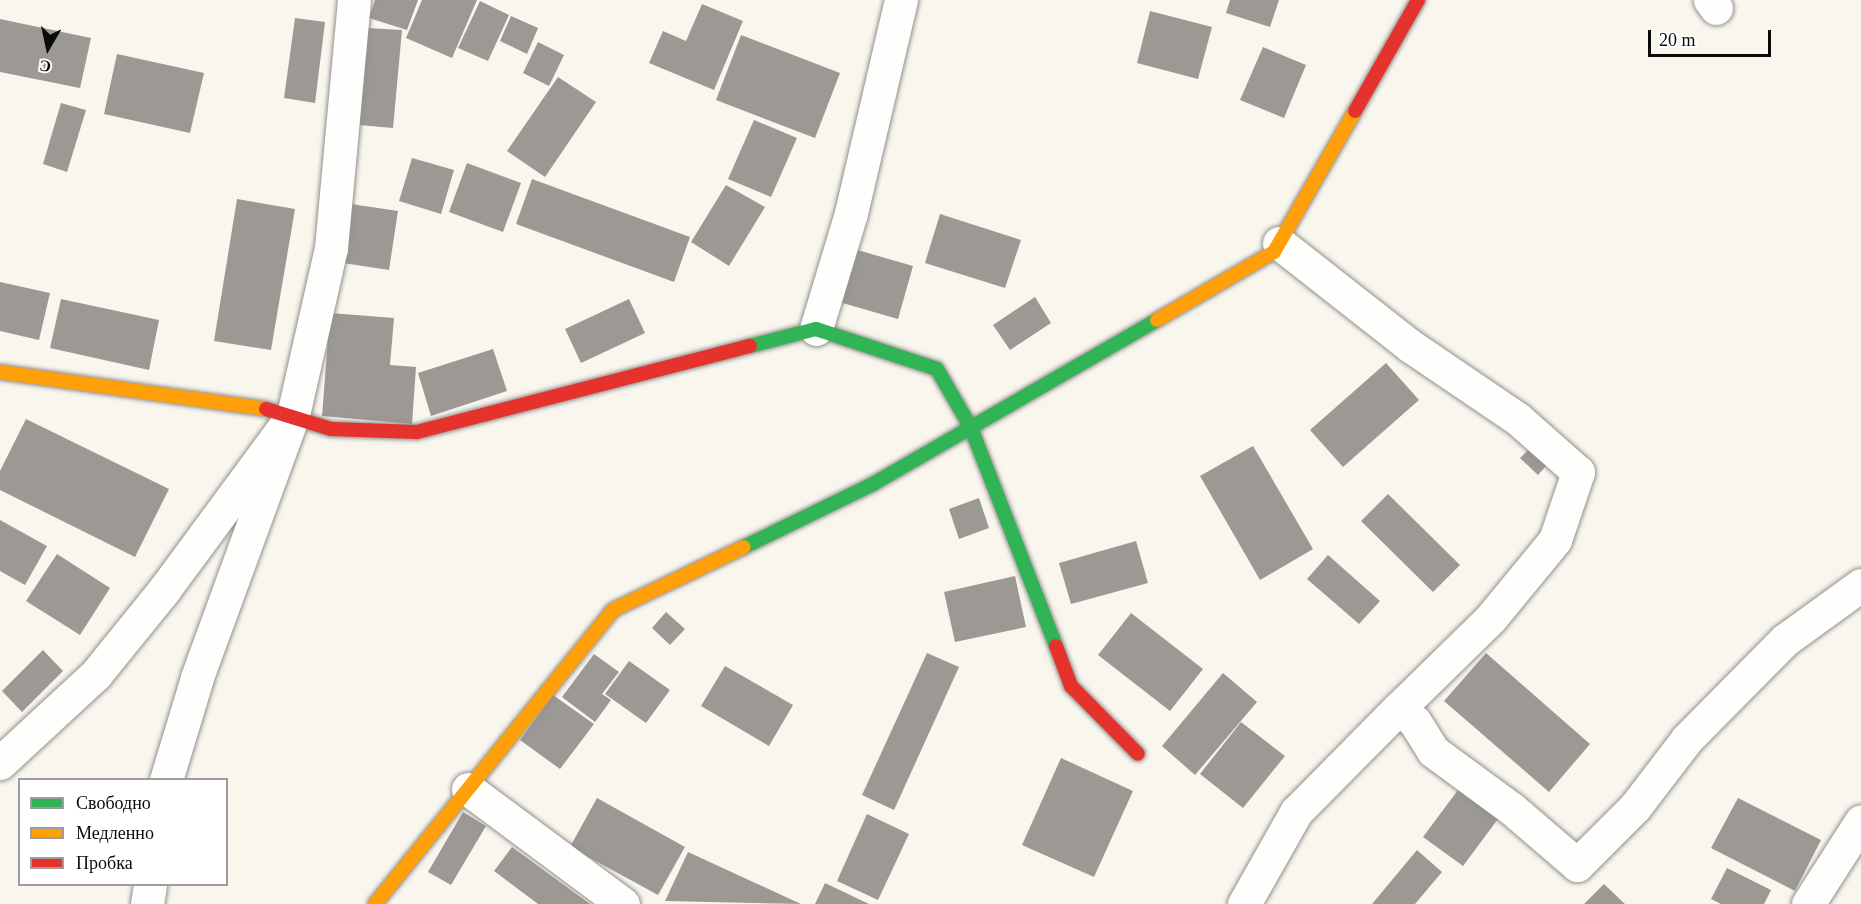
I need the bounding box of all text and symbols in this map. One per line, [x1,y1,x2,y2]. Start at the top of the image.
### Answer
north arrow [18,18,78,78]
scale bar [1651,18,1774,56]
text: 20 m [1659,30,1696,50]
text: С [38,57,52,76]
legend [18,778,228,886]
text: Свободно [76,793,151,813]
text: Медленно [76,823,154,843]
text: Пробка [76,853,133,873]

